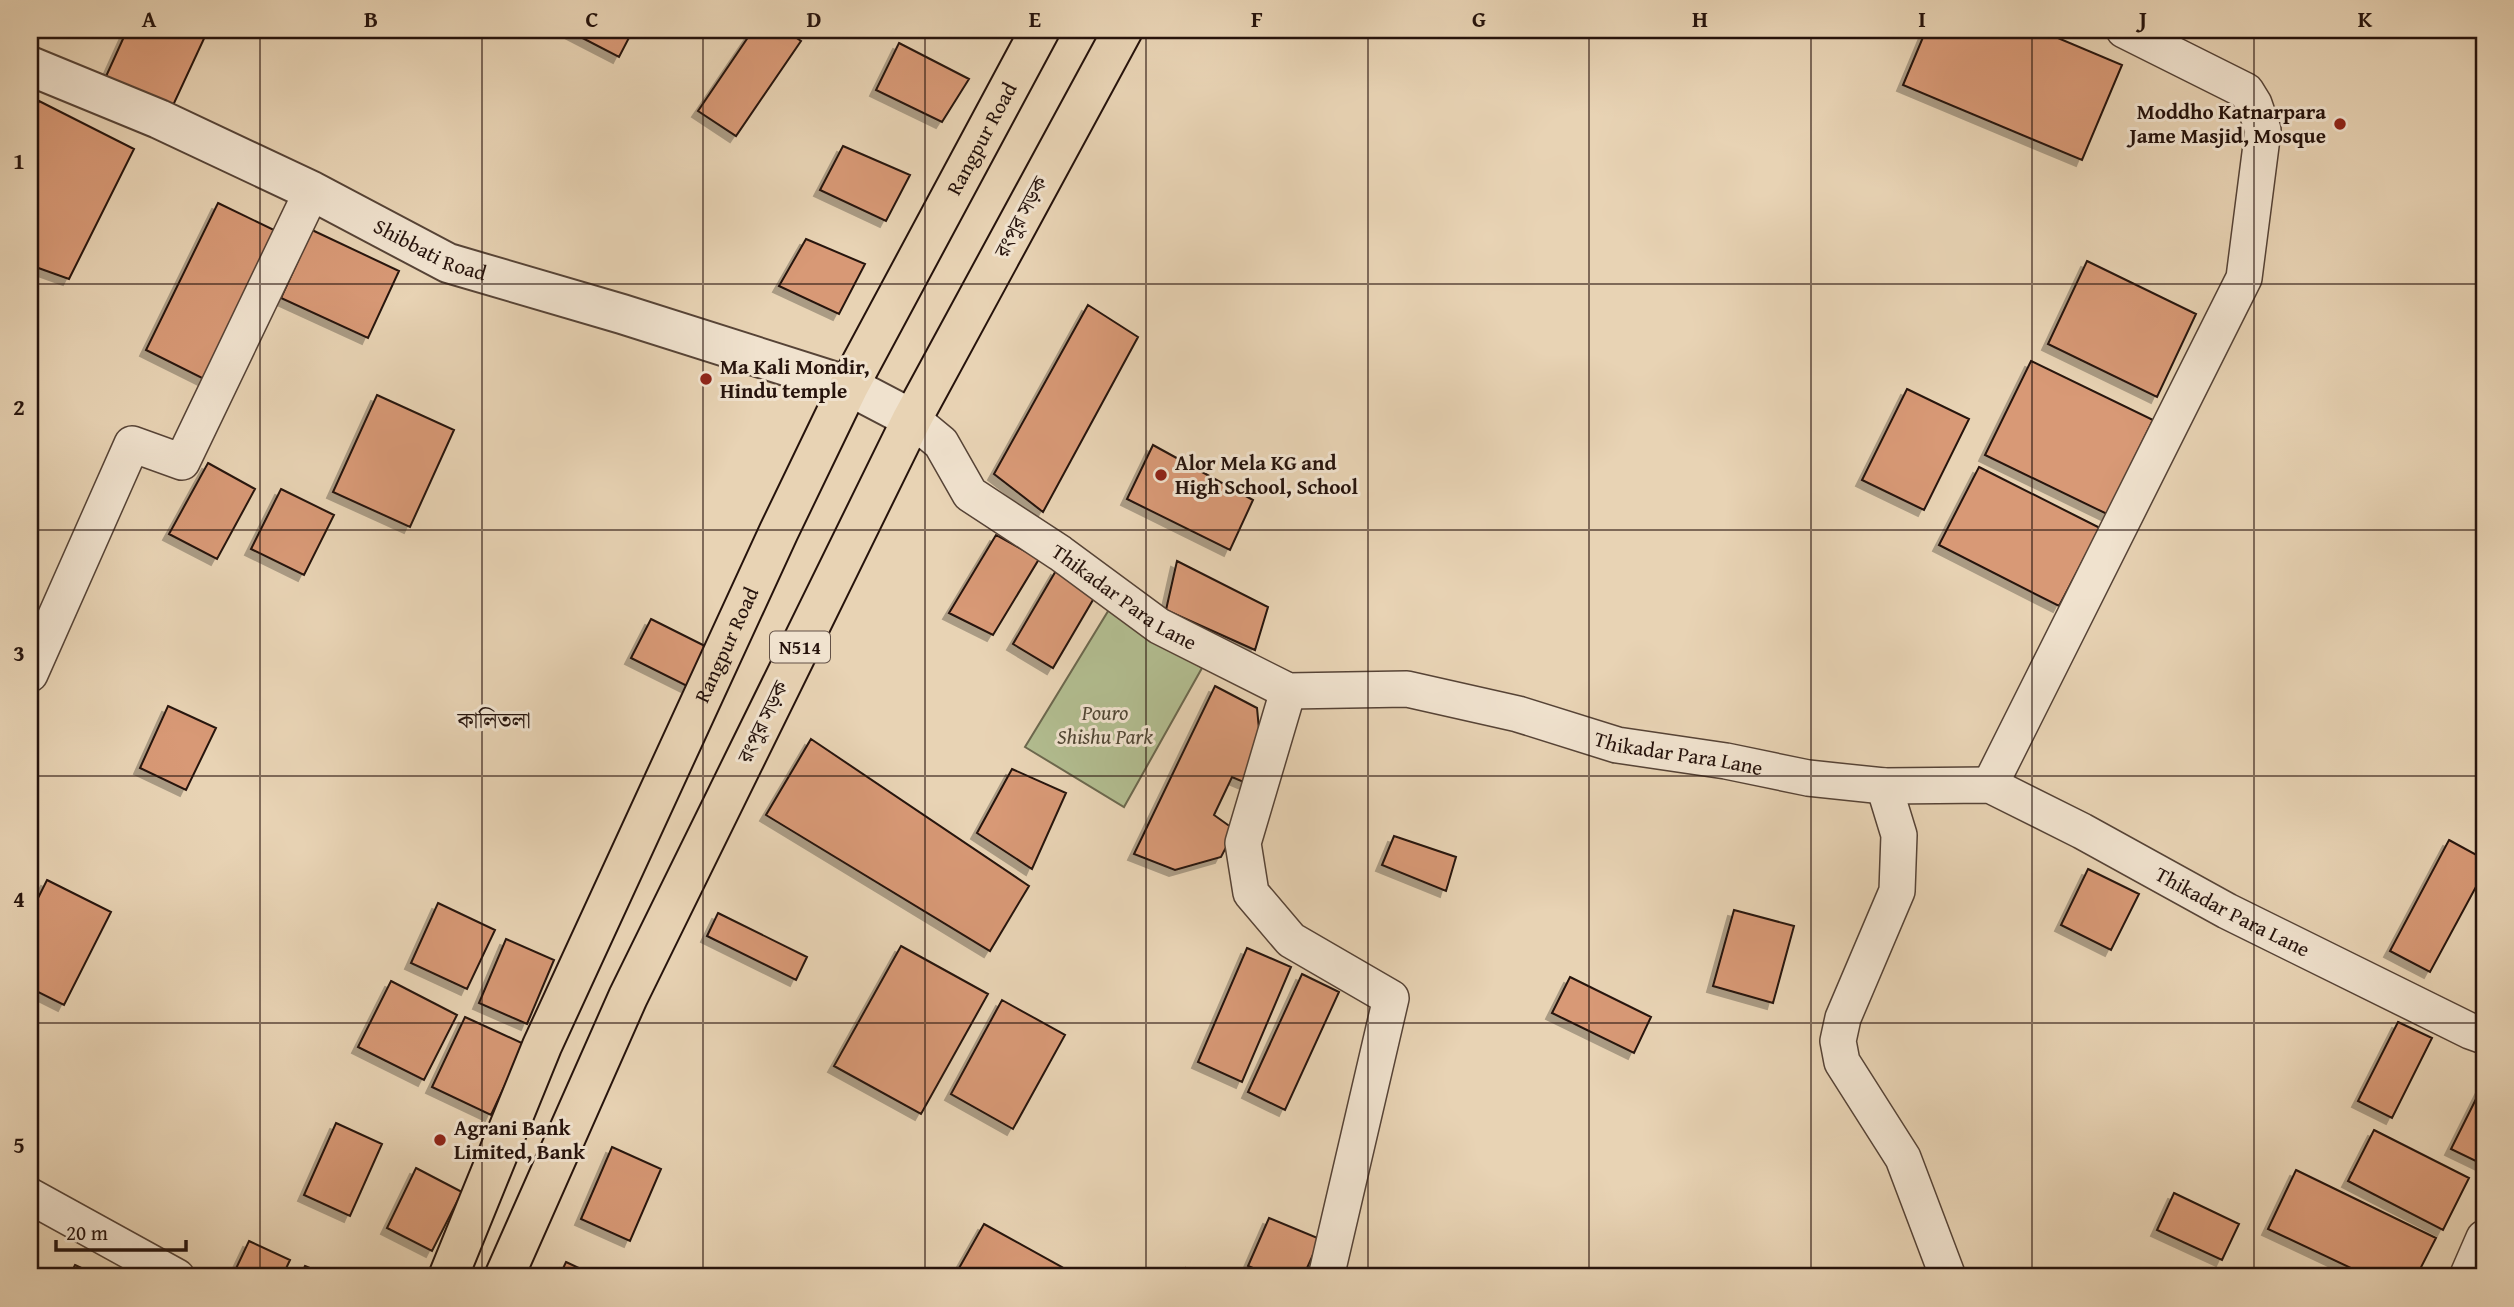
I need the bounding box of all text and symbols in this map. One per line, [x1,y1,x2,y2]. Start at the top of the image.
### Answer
text: A [142,2,157,35]
text: B [364,2,378,35]
text: C [585,2,599,35]
text: D [807,2,822,35]
text: E [1029,2,1041,35]
text: F [1251,2,1263,35]
text: G [1472,2,1486,35]
text: H [1692,2,1708,35]
text: I [1918,2,1926,35]
text: J [2135,2,2147,35]
text: K [2358,2,2373,35]
street label: Rangpur Road [938,76,1025,201]
place label: Moddho Katnarpara Jame Masjid, Mosque [2126,96,2326,151]
marker: Moddho Katnarpara Jame Masjid, Mosque [2332,116,2348,132]
text: 1 [13,144,25,177]
street label: রংপুর সড়ক [986,170,1055,264]
street label: Shibbati Road [368,210,491,289]
place label: Ma Kali Mondir, Hindu temple [720,351,869,406]
marker: Ma Kali Mondir, Hindu temple [698,371,714,387]
text: 2 [13,390,25,423]
place label: Alor Mela KG and High School, School [1175,447,1359,502]
marker: Alor Mela KG and High School, School [1153,467,1169,483]
street label: Thikadar Para Lane [1046,536,1202,658]
street label: Rangpur Road [686,581,767,708]
road number: N514 [770,632,830,662]
text: 3 [13,636,25,669]
street label: রংপুর সড়ক [729,674,796,769]
park label: Pouro Shishu Park [1057,697,1153,752]
district label: কালিতলা [456,703,531,736]
street label: Thikadar Para Lane [1590,723,1766,783]
street label: Thikadar Para Lane [2150,858,2315,965]
text: 4 [13,882,25,915]
place label: Agrani Bank Limited, Bank [454,1112,586,1167]
text: 5 [13,1128,25,1161]
marker: Agrani Bank Limited, Bank [432,1132,448,1148]
scale bar [56,1209,186,1253]
text: 20 m [66,1217,108,1248]

